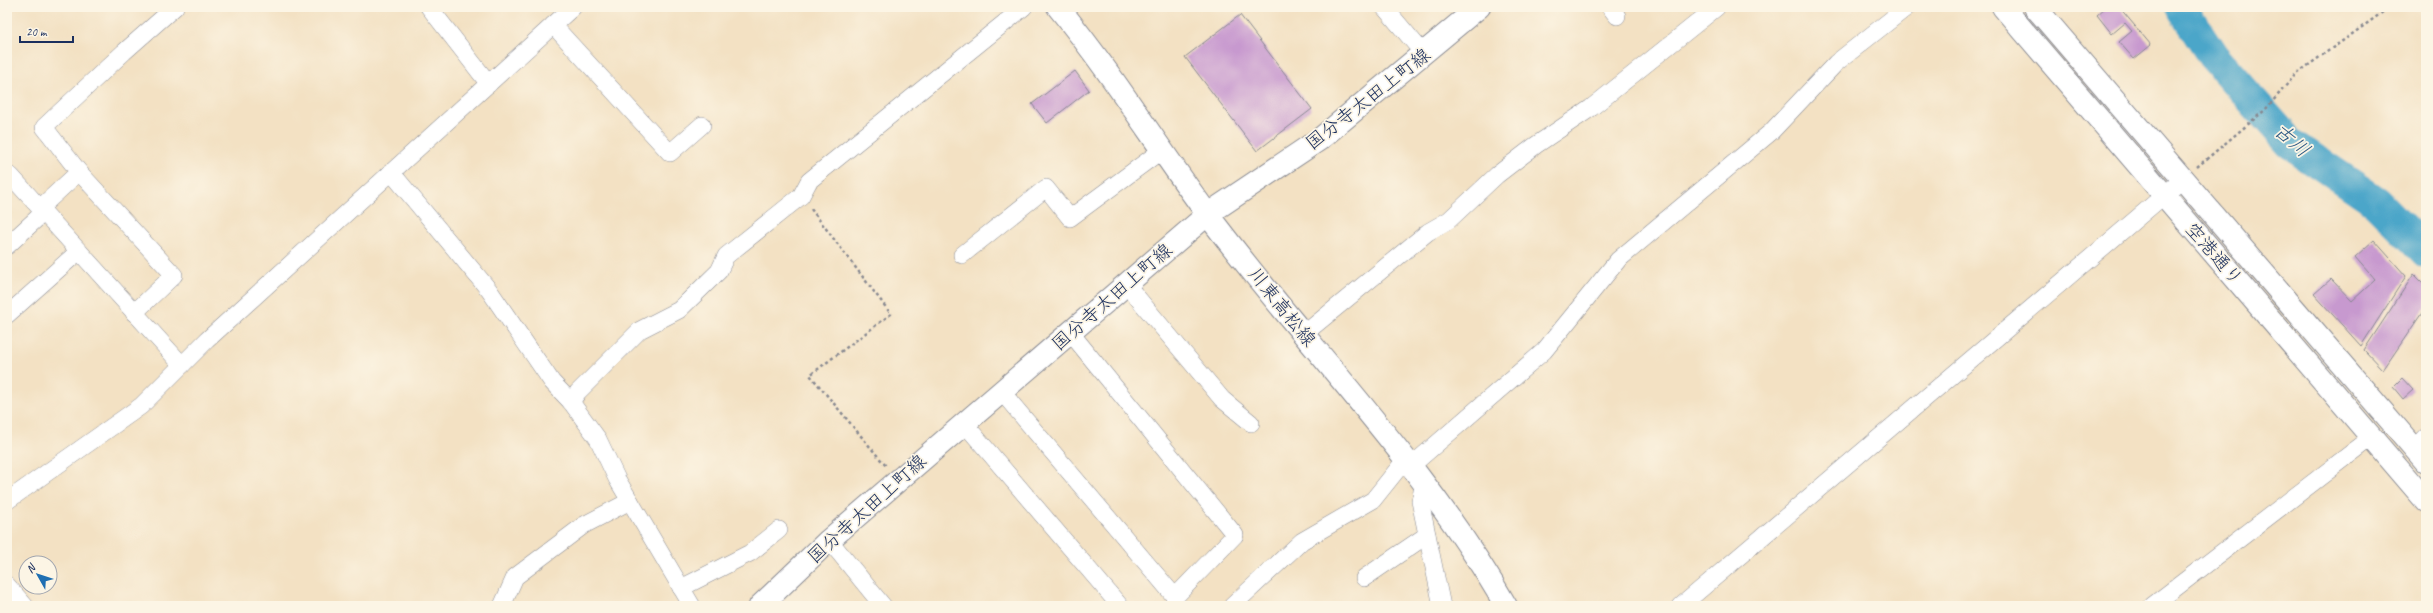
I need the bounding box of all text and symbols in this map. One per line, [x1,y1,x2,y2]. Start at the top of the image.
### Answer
scale bar [20,18,73,44]
text: 20 m [26,24,48,40]
street label: 国分寺太田上町線 [1301,43,1435,155]
water label: 古川 [2269,117,2315,163]
street label: 空港通り [2180,217,2248,291]
street label: 国分寺太田上町線 [1047,238,1177,356]
street label: 川東高松線 [1243,263,1321,351]
street label: 国分寺太田上町線 [802,449,932,569]
north arrow [18,555,58,595]
text: N [23,560,39,576]

